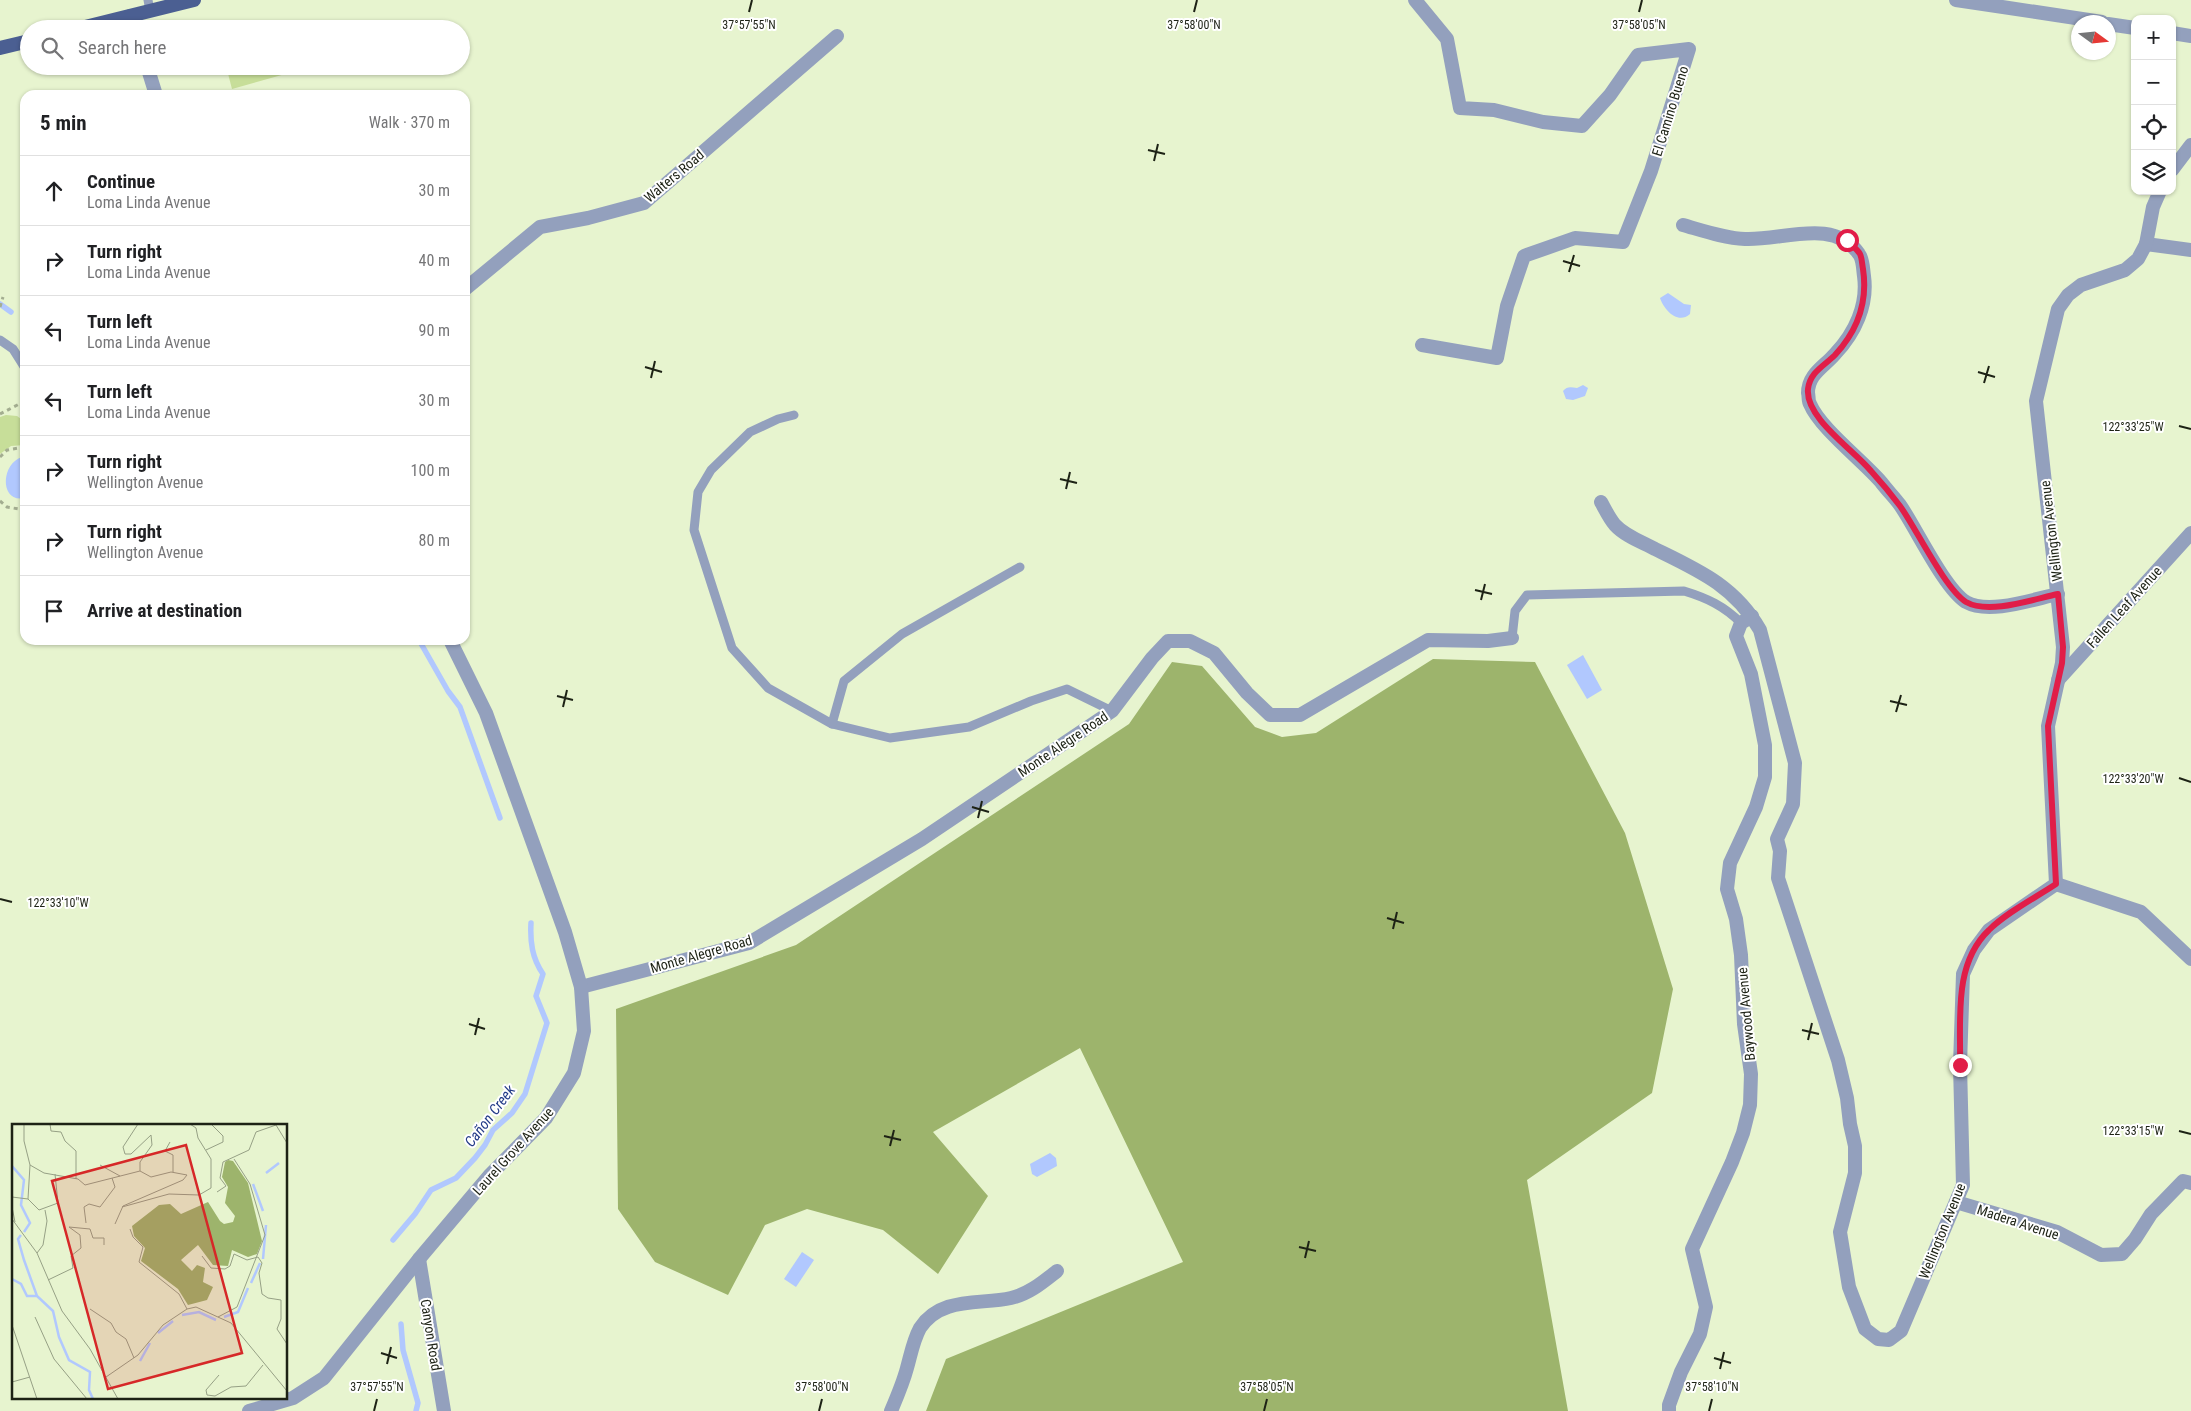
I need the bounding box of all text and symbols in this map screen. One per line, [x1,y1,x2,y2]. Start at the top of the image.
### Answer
north arrow [2071,15,2116,60]
map controls [2131,15,2176,195]
button: + [2131,15,2176,60]
text: 37°57'55"N [722,18,776,32]
text: 37°58'00"N [1167,18,1221,32]
text: 37°58'05"N [1612,18,1666,32]
search box [20,20,470,75]
icon: search [38,34,66,62]
text: Search here [78,36,166,59]
button: − [2131,60,2176,105]
street label: El Camino Bueno [1649,64,1691,158]
button: locate [2131,105,2176,150]
text: 5 min [40,111,87,135]
text: Walk · 370 m [369,113,450,132]
street label: Walters Road [641,146,707,206]
button: layers [2131,150,2176,195]
text: Continue [87,170,155,193]
icon: ahead [40,177,68,205]
text: 30 m [418,181,450,200]
text: Loma Linda Avenue [87,193,210,212]
route start [1836,229,1859,252]
text: Turn right [87,240,162,263]
icon: right [40,247,68,275]
text: 40 m [418,251,450,270]
text: Loma Linda Avenue [87,263,210,282]
text: Turn left [87,310,152,333]
icon: left [40,317,68,345]
text: 90 m [418,321,450,340]
text: Loma Linda Avenue [87,333,210,352]
text: Turn left [87,380,152,403]
icon: left [40,387,68,415]
text: 30 m [418,391,450,410]
text: Loma Linda Avenue [87,403,210,422]
text: 122°33'25"W [2102,420,2164,434]
text: Turn right [87,450,162,473]
icon: right [40,457,68,485]
text: 100 m [411,461,450,480]
text: Wellington Avenue [87,473,203,492]
street label: Wellington Avenue [2037,479,2065,582]
text: Turn right [87,520,162,543]
icon: right [40,527,68,555]
text: 80 m [418,531,450,550]
text: Wellington Avenue [87,543,203,562]
street label: Fallen Leaf Avenue [2083,563,2165,651]
icon: arrive [40,597,68,625]
text: Arrive at destination [87,599,242,622]
street label: Monte Alegre Road [1015,708,1111,780]
text: 122°33'20"W [2102,772,2164,786]
text: 122°33'10"W [27,896,89,910]
street label: Monte Alegre Road [648,932,754,976]
street label: Baywood Avenue [1734,966,1758,1061]
route end [1949,1054,1972,1077]
water label: Cañon Creek [461,1081,519,1150]
street label: Laurel Grove Avenue [469,1103,557,1198]
inset map [12,1124,288,1398]
text: 122°33'15"W [2102,1124,2164,1138]
street label: Wellington Avenue [1916,1180,1969,1281]
street label: Madera Avenue [1975,1201,2061,1243]
street label: Canyon Road [417,1298,445,1372]
text: 37°57'55"N [350,1380,404,1394]
text: 37°58'00"N [795,1380,849,1394]
text: 37°58'05"N [1240,1380,1294,1394]
text: 37°58'10"N [1685,1380,1739,1394]

